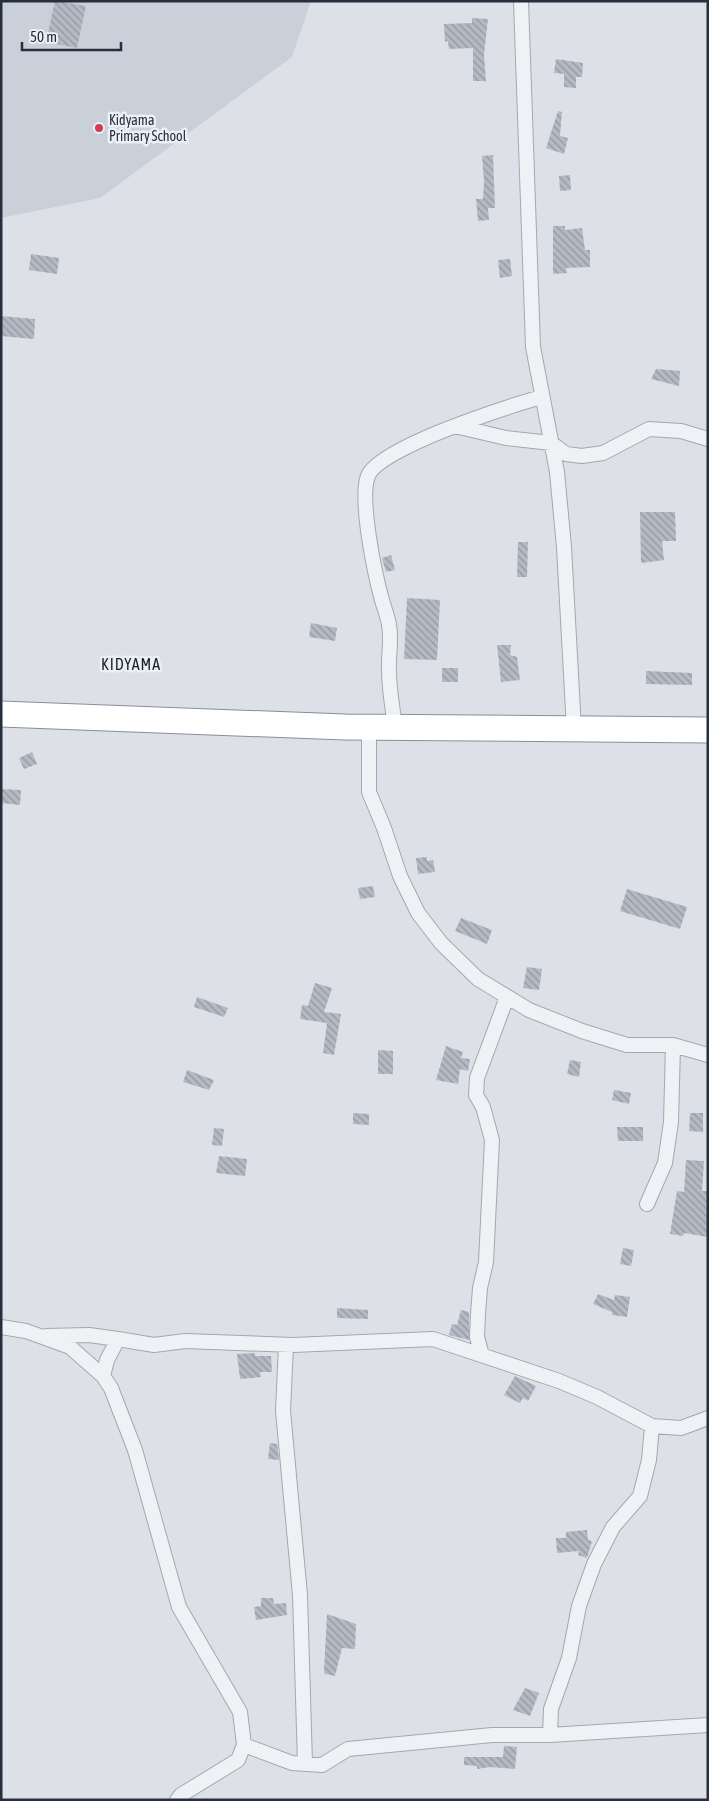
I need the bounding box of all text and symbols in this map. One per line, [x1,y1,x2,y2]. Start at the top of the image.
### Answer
scale bar [22,20,121,52]
text: 50 m [30,28,57,45]
place label: Kidyama Primary School [109,112,187,144]
marker: Kidyama Primary School [93,122,105,134]
district label: KIDYAMA [101,655,161,673]

